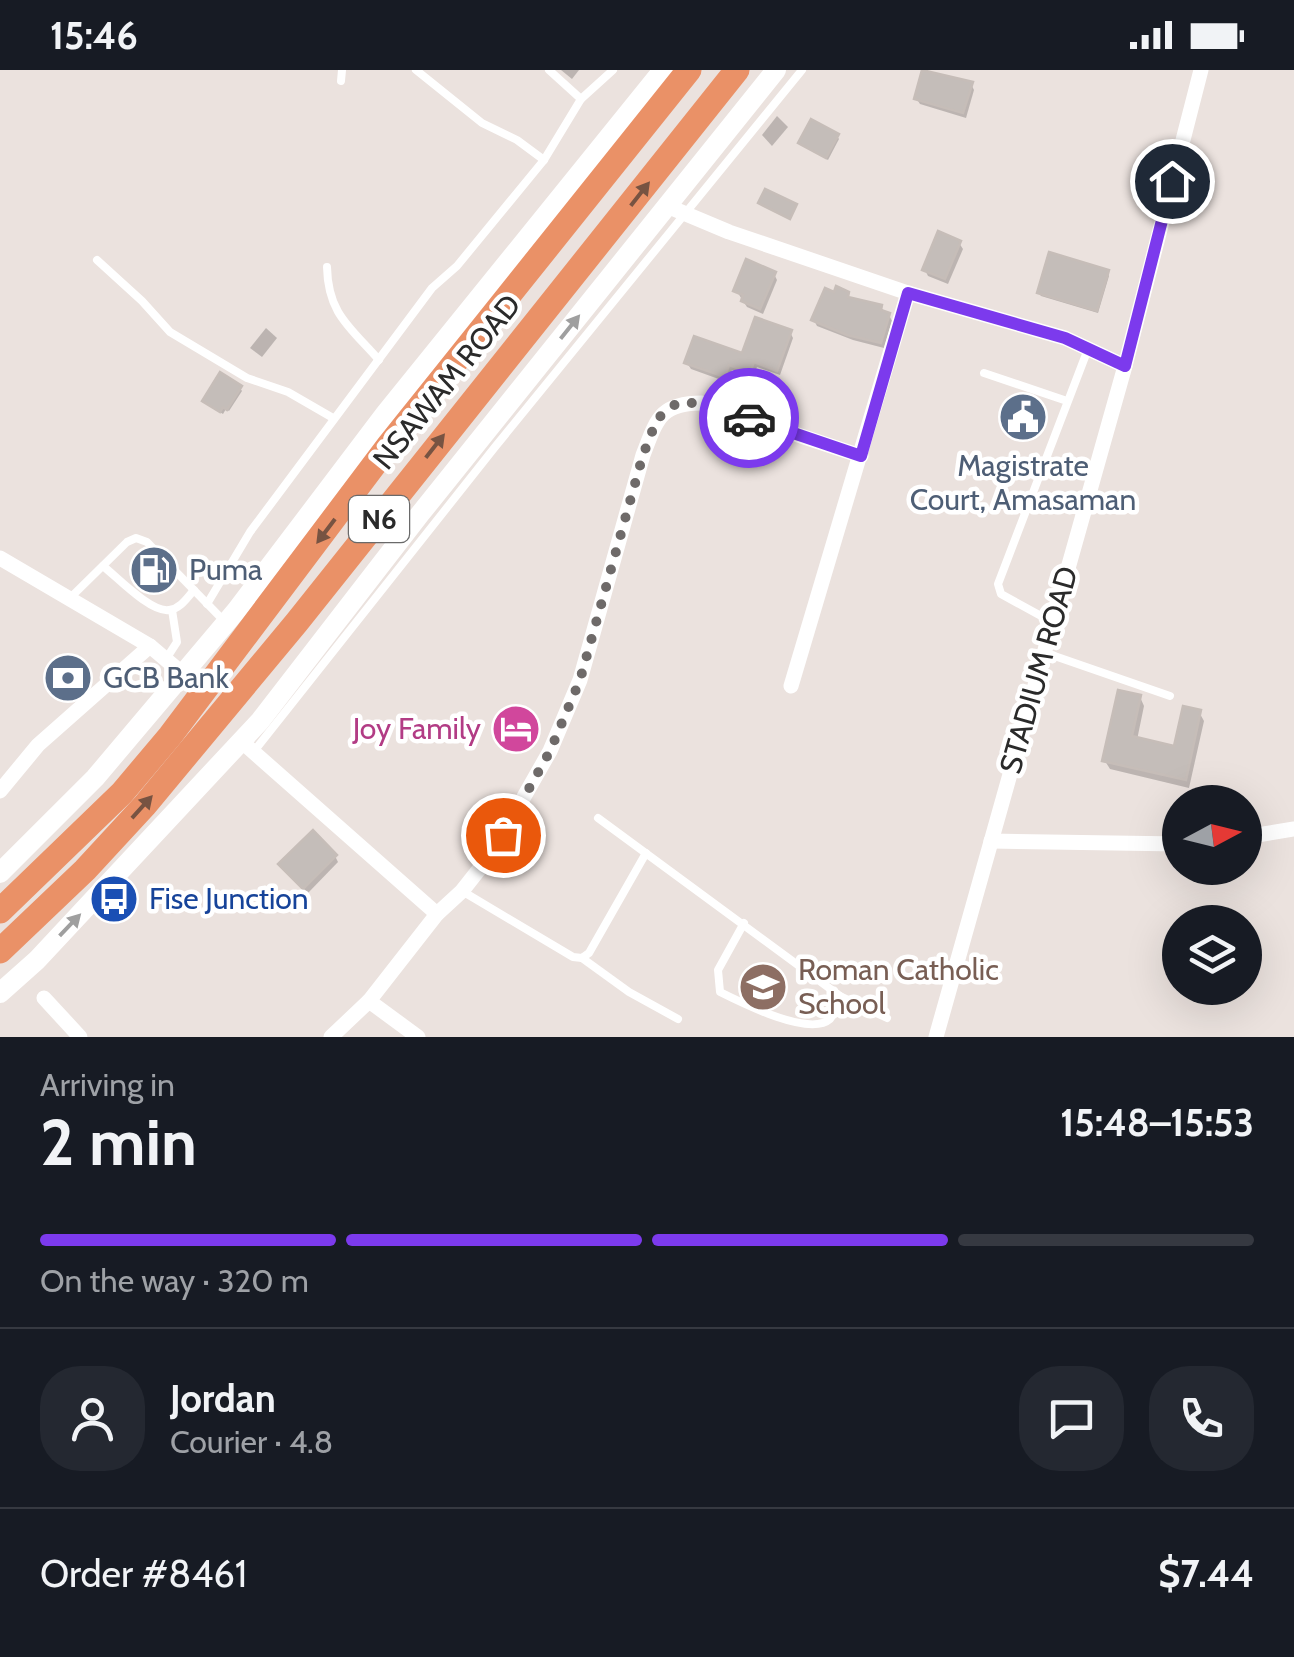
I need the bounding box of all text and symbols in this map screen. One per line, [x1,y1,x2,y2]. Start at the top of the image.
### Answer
text: 15:46 [50,12,138,59]
pin [1130,139,1215,224]
icon: home [1145,154,1200,209]
one-way arrow [629,181,650,206]
street label: NSAWAM ROAD [365,287,528,476]
one-way arrow [559,315,580,340]
courier [699,368,799,468]
icon: car [722,391,777,446]
public building icon: Magistrate Court, Amasaman [997,391,1049,443]
one-way arrow [424,433,445,459]
place label: Magistrate Court, Amasaman [910,447,1136,518]
road number: N6 [349,496,409,542]
one-way arrow [316,518,336,544]
fuel station icon: Puma [128,544,180,596]
place label: Puma [189,551,263,588]
street label: STADIUM ROAD [991,562,1086,778]
bank icon: GCB Bank [42,652,94,704]
place label: GCB Bank [103,659,229,696]
hotel icon: Joy Family [490,703,542,755]
place label: Joy Family [352,710,481,747]
north arrow [1162,785,1262,885]
map controls [1162,785,1262,1005]
pin [461,793,546,878]
one-way arrow [131,795,153,820]
icon: bag [476,808,531,863]
bus stop icon: Fise Junction [88,873,140,925]
place label: Fise Junction [149,880,309,917]
button: layers [1162,905,1262,1005]
one-way arrow [58,913,81,937]
place label: Roman Catholic School [798,951,999,1022]
school or university icon: Roman Catholic School [737,961,789,1013]
text: Arriving in [40,1065,175,1104]
text: 15:48–15:53 [1060,1099,1254,1146]
text: 2 min [40,1102,197,1181]
text: On the way · 320 m [40,1261,309,1300]
button: person [40,1366,145,1471]
button: chat [1019,1366,1124,1471]
button: phone [1149,1366,1254,1471]
text: Jordan [170,1375,276,1422]
text: Courier · 4.8 [170,1422,333,1461]
text: Order #8461 [40,1550,247,1597]
text: $7.44 [1158,1550,1254,1597]

